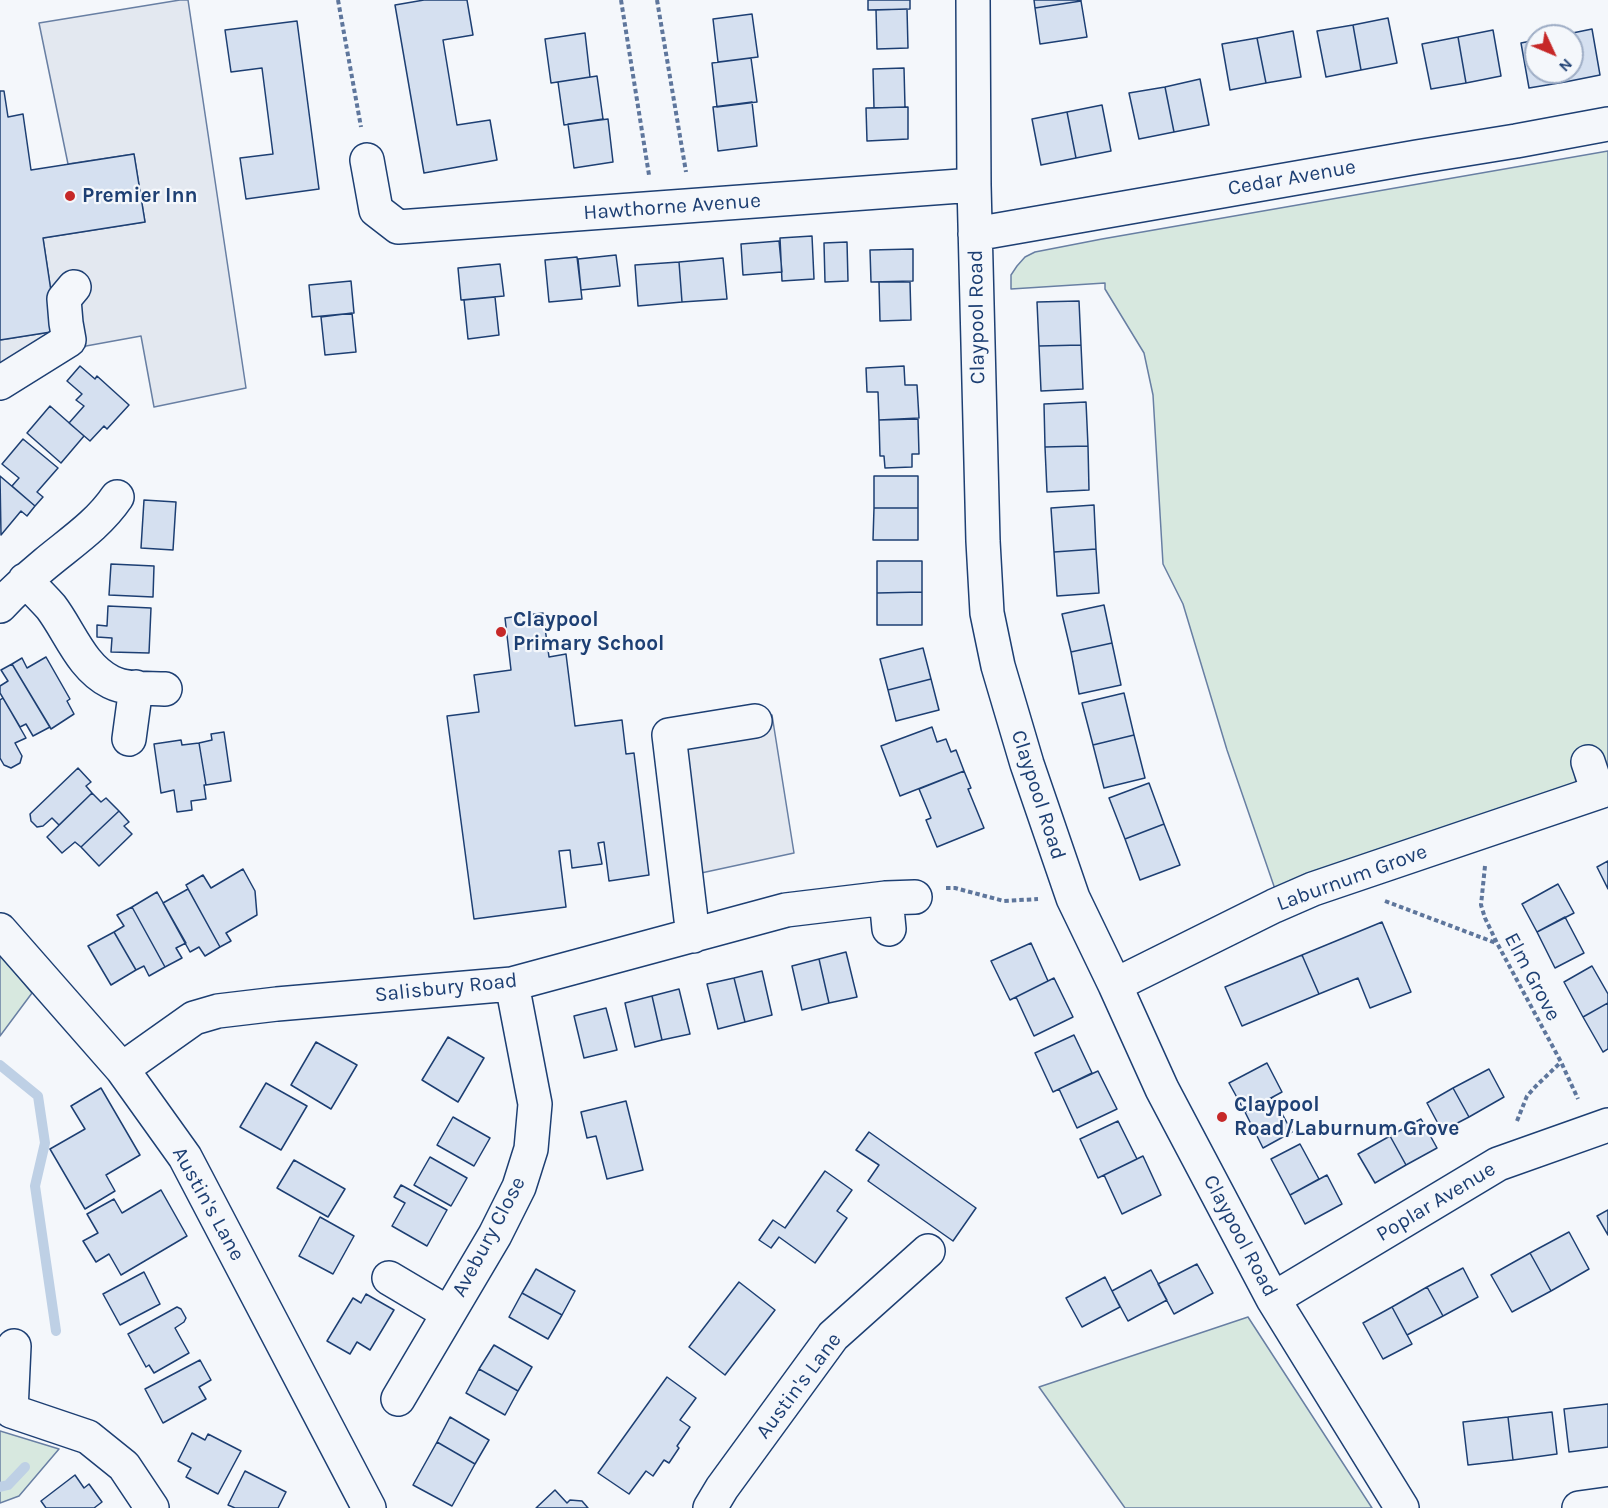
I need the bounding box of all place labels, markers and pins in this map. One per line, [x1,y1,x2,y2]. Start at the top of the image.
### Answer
place label: Premier Inn [82,183,198,209]
marker: Premier Inn [63,189,77,203]
place label: Claypool Primary School [513,607,664,657]
marker: Claypool Primary School [494,625,508,639]
place label: Claypool Road/Laburnum Grove [1234,1092,1459,1142]
marker: Claypool Road/Laburnum Grove [1215,1110,1229,1124]

